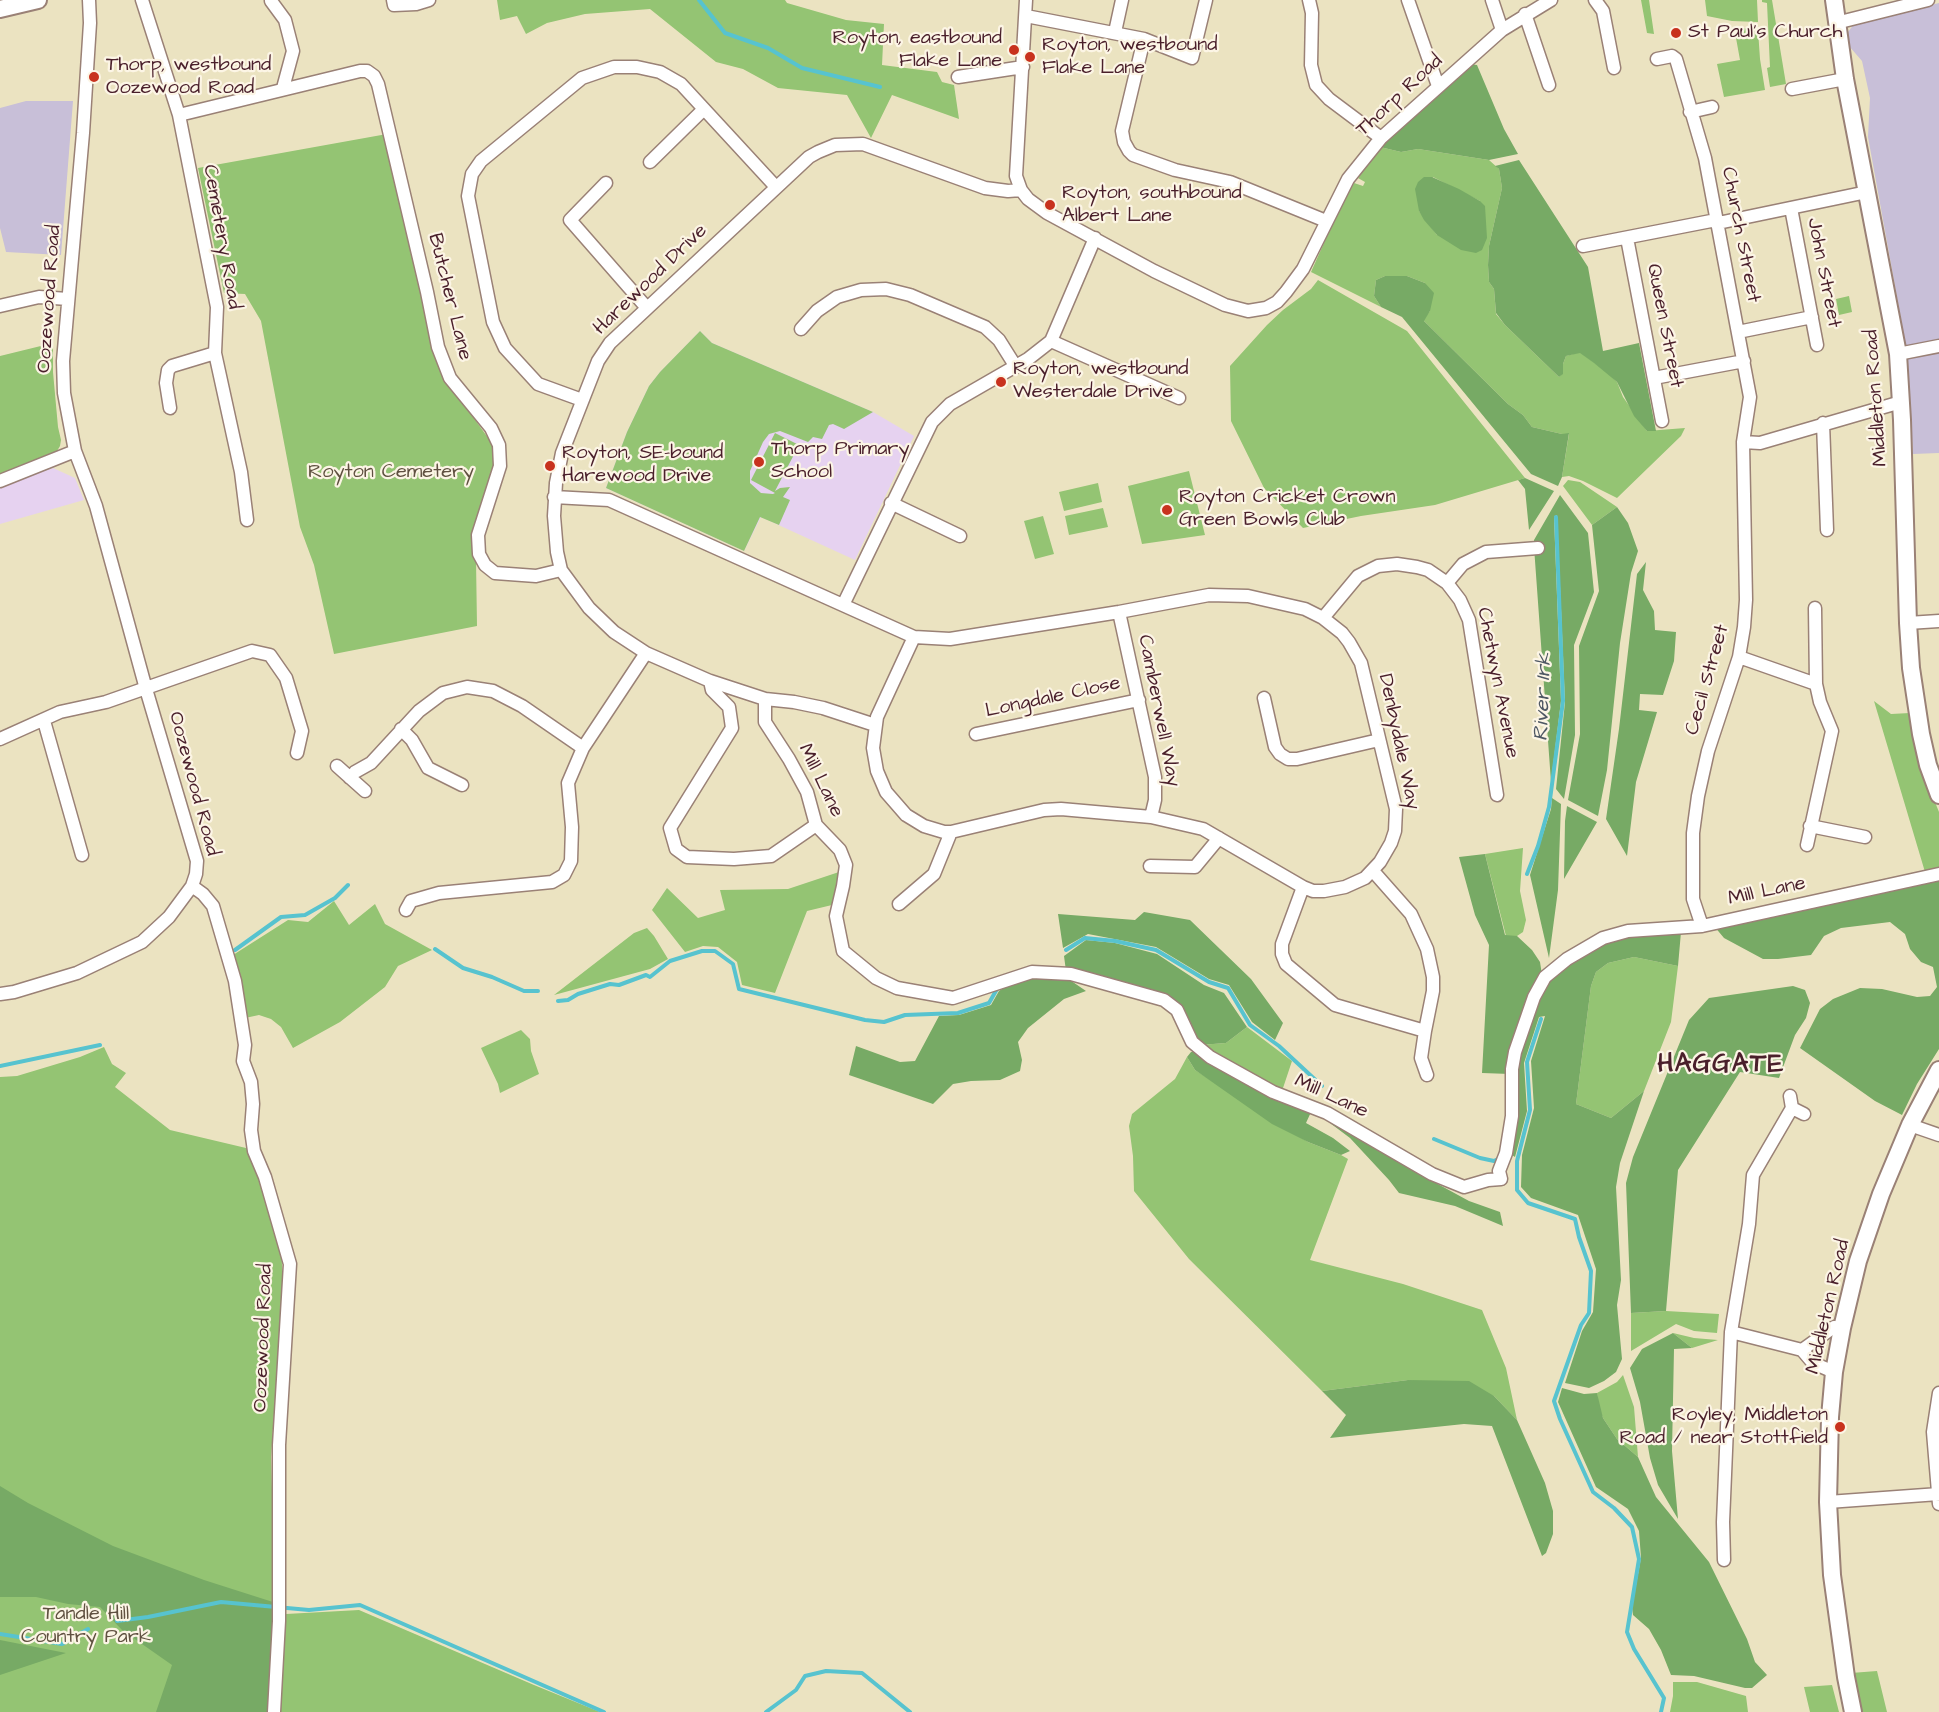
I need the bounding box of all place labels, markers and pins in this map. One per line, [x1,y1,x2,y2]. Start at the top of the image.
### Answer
place label: St Paul's Church [1688,21,1842,45]
marker: St Paul's Church [1669,26,1683,40]
place label: Royton, eastbound Flake Lane [833,27,1002,74]
place label: Royton, westbound Flake Lane [1042,34,1217,81]
marker: Royton, eastbound Flake Lane [1007,43,1021,57]
marker: Royton, westbound Flake Lane [1023,50,1037,64]
place label: Thorp, westbound Oozewood Road [106,54,271,101]
marker: Thorp, westbound Oozewood Road [87,70,101,84]
place label: Royton, southbound Albert Lane [1062,182,1242,229]
marker: Royton, southbound Albert Lane [1043,198,1057,212]
place label: Royton, westbound Westerdale Drive [1013,358,1188,405]
marker: Royton, westbound Westerdale Drive [994,375,1008,389]
place label: Thorp Primary School [771,438,909,485]
place label: Royton, SE-bound Harewood Drive [562,442,723,489]
marker: Thorp Primary School [752,455,766,469]
marker: Royton, SE-bound Harewood Drive [543,459,557,473]
place label: Royton Cricket Crown Green Bowls Club [1179,486,1396,533]
marker: Royton Cricket Crown Green Bowls Club [1160,503,1174,517]
place label: Royley, Middleton Road / near Stottfield [1619,1404,1828,1451]
marker: Royley, Middleton Road / near Stottfield [1833,1420,1847,1434]

